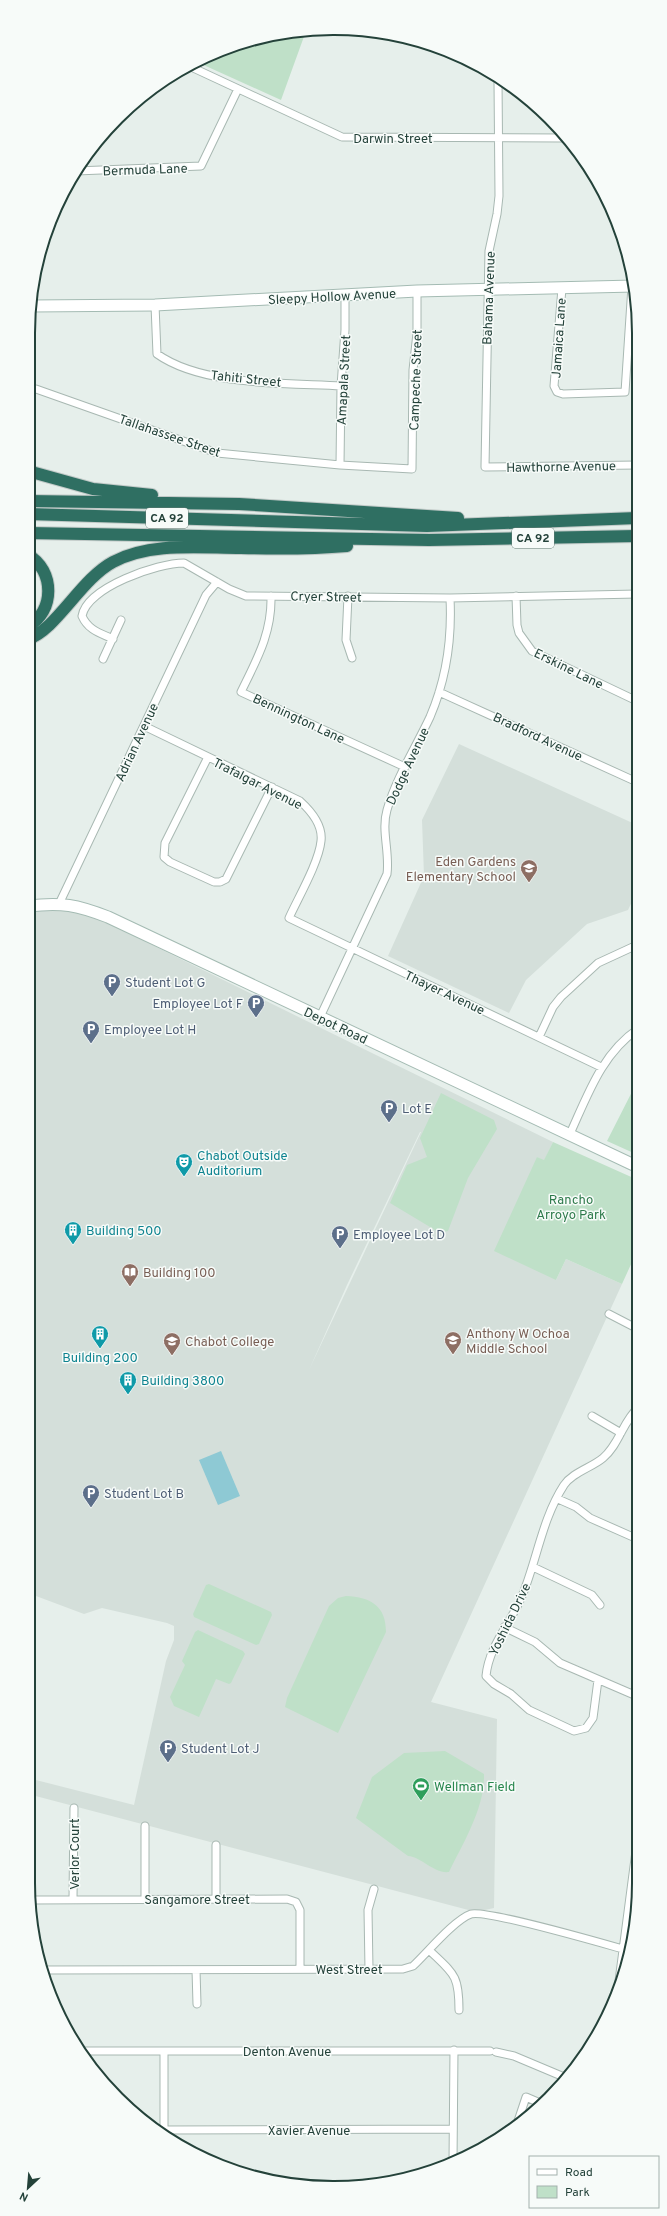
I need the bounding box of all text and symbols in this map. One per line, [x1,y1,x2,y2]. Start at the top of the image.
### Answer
street label: Darwin Street [353,132,433,148]
street label: Bermuda Lane [102,162,188,180]
street label: Bahama Avenue [480,251,500,345]
street label: Sleepy Hollow Avenue [268,287,397,309]
street label: Jamaica Lane [549,297,571,379]
street label: Campeche Street [407,329,427,431]
street label: Amapala Street [335,334,355,426]
street label: Tahiti Street [210,368,282,392]
street label: Tallahassee Street [116,412,222,462]
street label: Hawthorne Avenue [506,459,616,477]
road number: CA 92 [146,508,188,528]
road number: CA 92 [512,528,554,548]
street label: Cryer Street [290,589,362,607]
street label: Erskine Lane [531,646,605,693]
street label: Bennington Lane [250,691,347,748]
street label: Adrian Avenue [113,701,163,785]
street label: Bradford Avenue [490,710,584,766]
street label: Dodge Avenue [384,726,434,808]
street label: Trafalgar Avenue [210,755,304,814]
place label: Eden Gardens Elementary School [406,855,516,886]
school or university icon: Eden Gardens Elementary School [519,858,539,883]
street label: Thayer Avenue [401,968,487,1019]
parking icon: Student Lot G [102,972,122,997]
place label: Student Lot G [125,976,205,992]
parking icon: Employee Lot F [246,993,266,1018]
place label: Employee Lot F [152,997,243,1013]
street label: Depot Road [301,1005,370,1049]
parking icon: Employee Lot H [81,1019,101,1044]
place label: Employee Lot H [104,1023,196,1039]
parking icon: Lot E [379,1098,399,1123]
place label: Lot E [402,1102,432,1118]
place label: Chabot Outside Auditorium [197,1149,288,1180]
theatre icon: Chabot Outside Auditorium [174,1152,194,1177]
park label: Rancho Arroyo Park [536,1193,606,1224]
building icon: Building 500 [63,1220,83,1245]
place label: Building 500 [86,1224,162,1240]
parking icon: Employee Lot D [330,1224,350,1249]
place label: Employee Lot D [353,1228,445,1244]
library icon: Building 100 [120,1262,140,1287]
place label: Building 100 [143,1266,216,1282]
building icon: Building 200 [90,1324,110,1349]
place label: Anthony W Ochoa Middle School [466,1327,570,1358]
school or university icon: Anthony W Ochoa Middle School [443,1330,463,1355]
school or university icon: Chabot College [162,1331,182,1356]
place label: Chabot College [185,1335,274,1351]
place label: Building 200 [62,1351,138,1367]
building icon: Building 3800 [118,1370,138,1395]
place label: Building 3800 [141,1374,224,1390]
parking icon: Student Lot B [81,1483,101,1508]
place label: Student Lot B [104,1487,184,1503]
street label: Yoshida Drive [486,1581,535,1659]
parking icon: Student Lot J [158,1738,178,1763]
place label: Student Lot J [181,1742,259,1758]
sports icon: Wellman Field [411,1776,431,1801]
place label: Wellman Field [434,1780,515,1796]
street label: Verlor Court [68,1818,84,1890]
street label: Sangamore Street [144,1893,250,1909]
street label: West Street [315,1963,383,1979]
street label: Denton Avenue [243,2045,331,2061]
street label: Xavier Avenue [268,2124,350,2140]
legend [529,2156,659,2208]
text: Road [565,2165,593,2181]
north arrow [8,2168,48,2208]
text: Park [565,2185,590,2201]
text: N [17,2188,31,2204]

